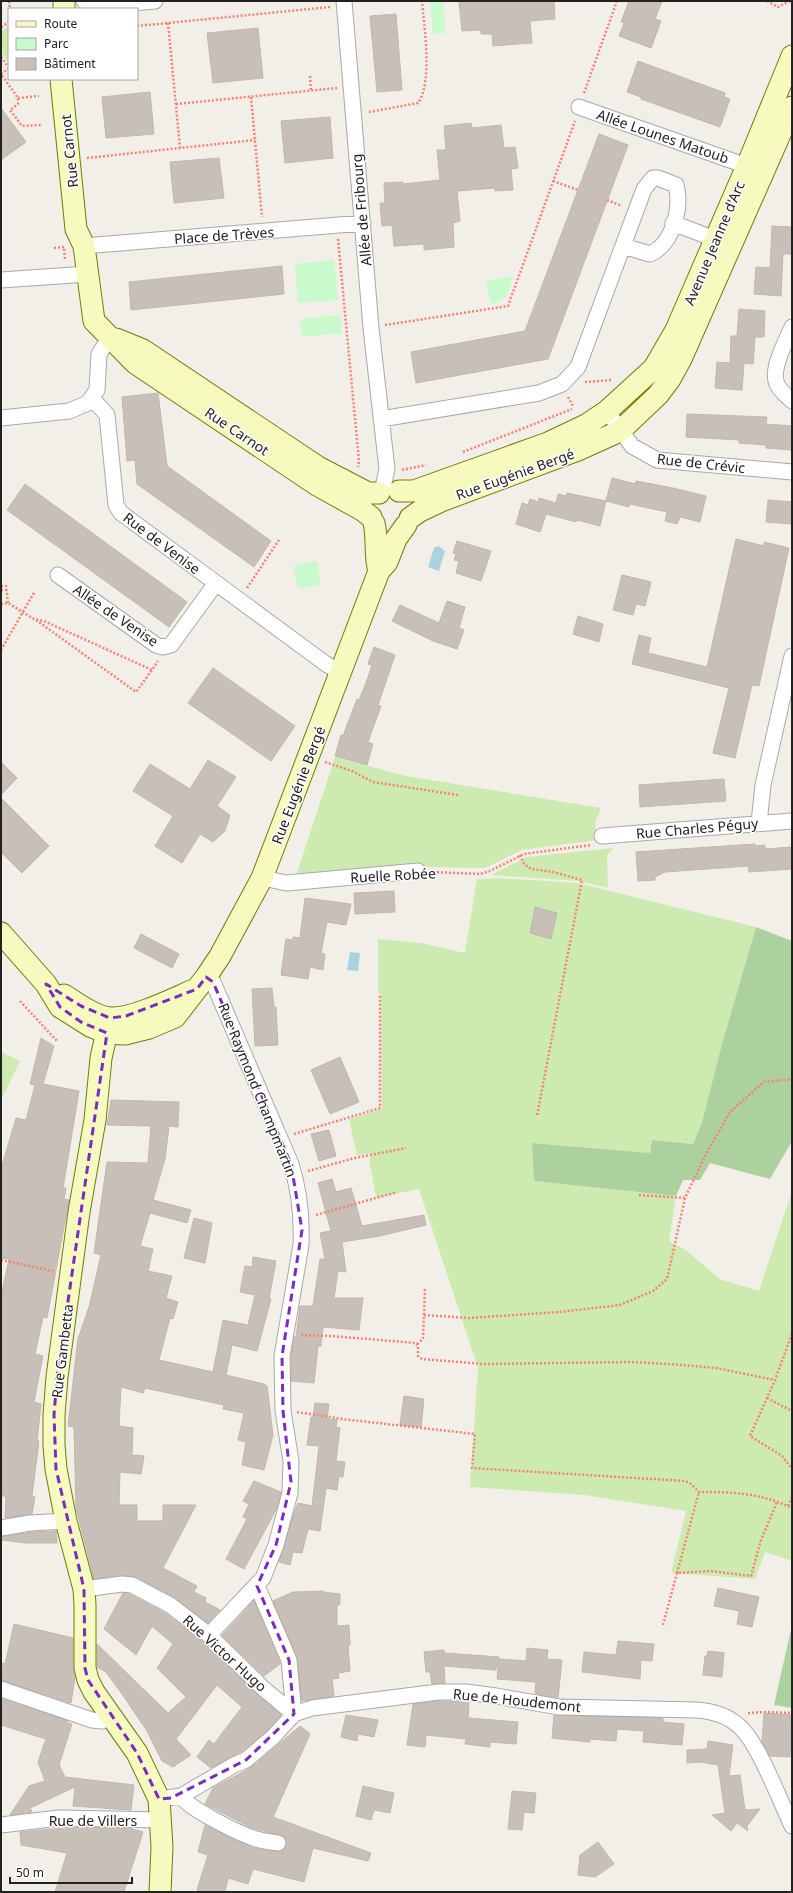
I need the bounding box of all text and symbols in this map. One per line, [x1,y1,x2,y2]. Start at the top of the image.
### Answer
legend [8,8,138,80]
text: Route [44,15,77,32]
text: Parc [44,35,69,52]
text: Bâtiment [44,55,96,72]
street label: Allée Lounes Matoub [595,105,731,167]
street label: Rue Carnot [56,113,82,189]
street label: Allée de Fribourg [347,153,375,267]
street label: Avenue Jeanne d'Arc [679,178,749,308]
street label: Place de Trèves [173,222,275,248]
street label: Rue Carnot [201,403,273,459]
street label: Rue Eugénie Bergé [453,444,577,504]
street label: Rue de Crévic [656,449,746,477]
street label: Rue de Venise [120,508,205,578]
street label: Allée de Venise [70,580,162,651]
street label: Rue Eugénie Bergé [267,723,329,847]
street label: Rue Charles Péguy [635,813,760,843]
street label: Ruelle Robée [350,863,436,887]
street label: Rue Raymond Champmartin [214,1000,302,1180]
street label: Rue Gambetta [47,1303,77,1399]
street label: Rue Victor Hugo [179,1610,271,1696]
street label: Rue de Houdemont [452,1684,582,1716]
street label: Rue de Villers [49,1811,138,1830]
scale bar [10,1859,132,1885]
text: 50 m [16,1864,44,1881]

